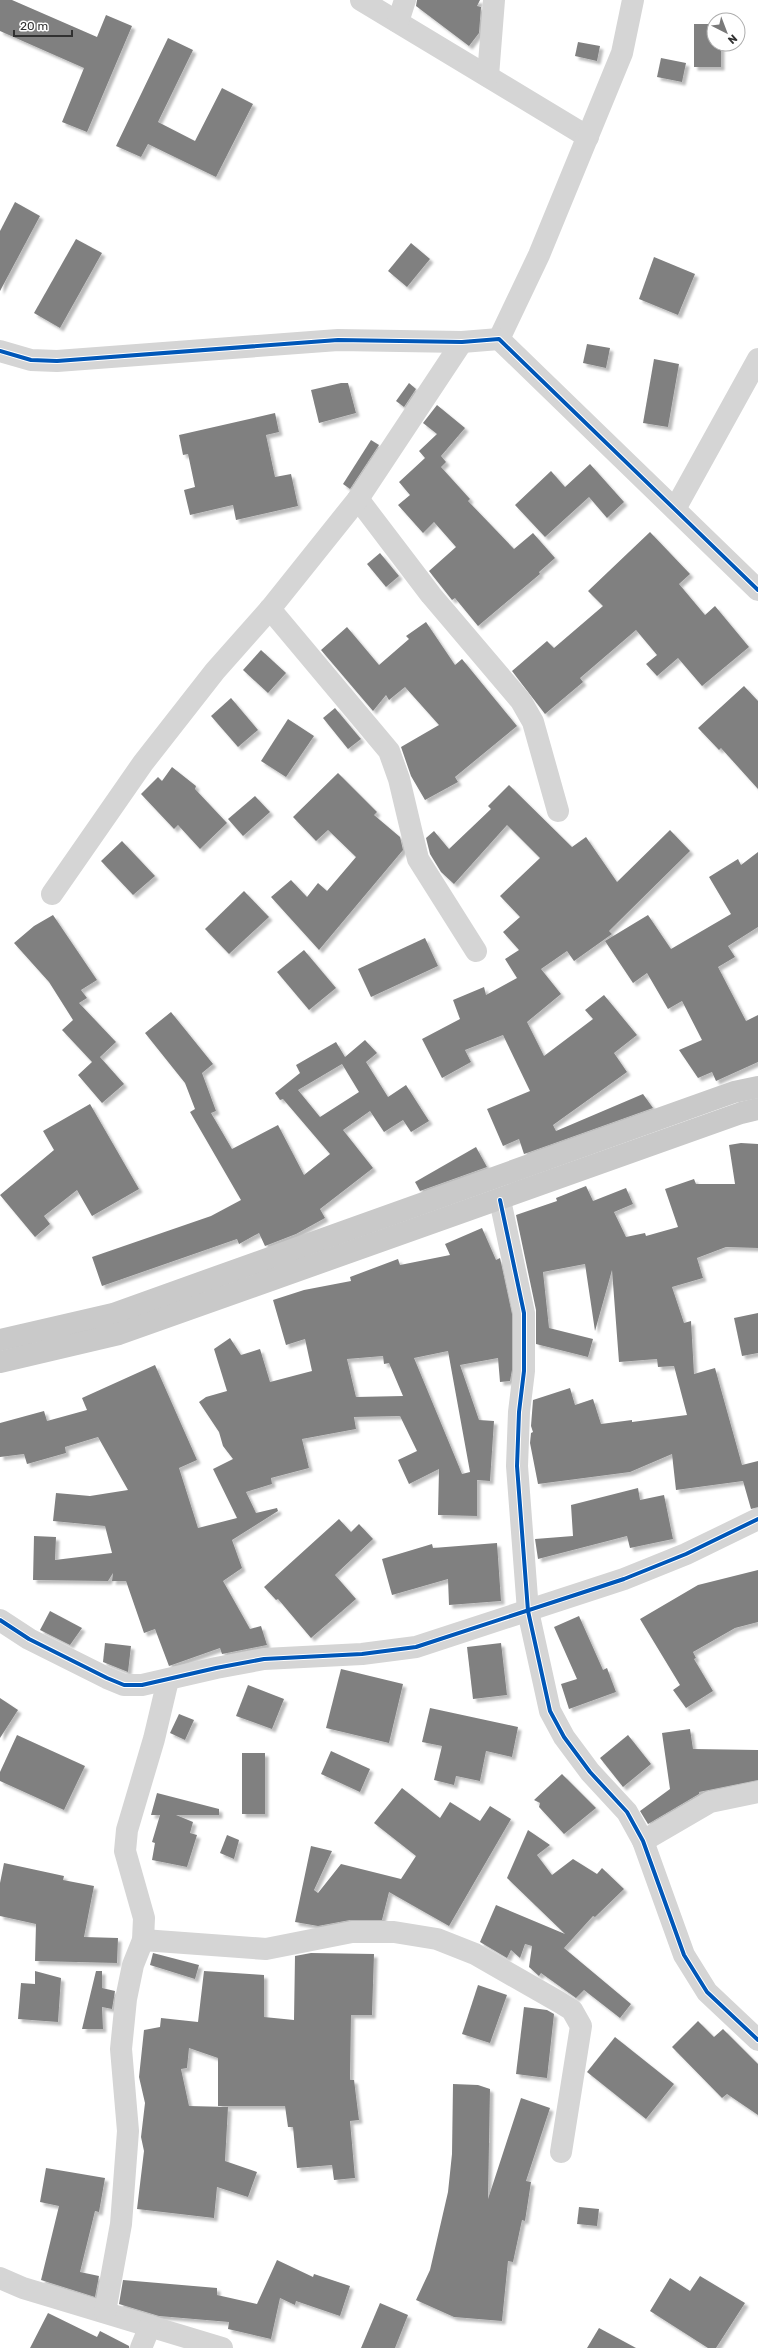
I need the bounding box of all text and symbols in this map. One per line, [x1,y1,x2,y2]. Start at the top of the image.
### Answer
scale bar [14,12,72,38]
north arrow [706,12,746,52]
text: 20 m [20,19,48,33]
text: N [725,32,740,47]

